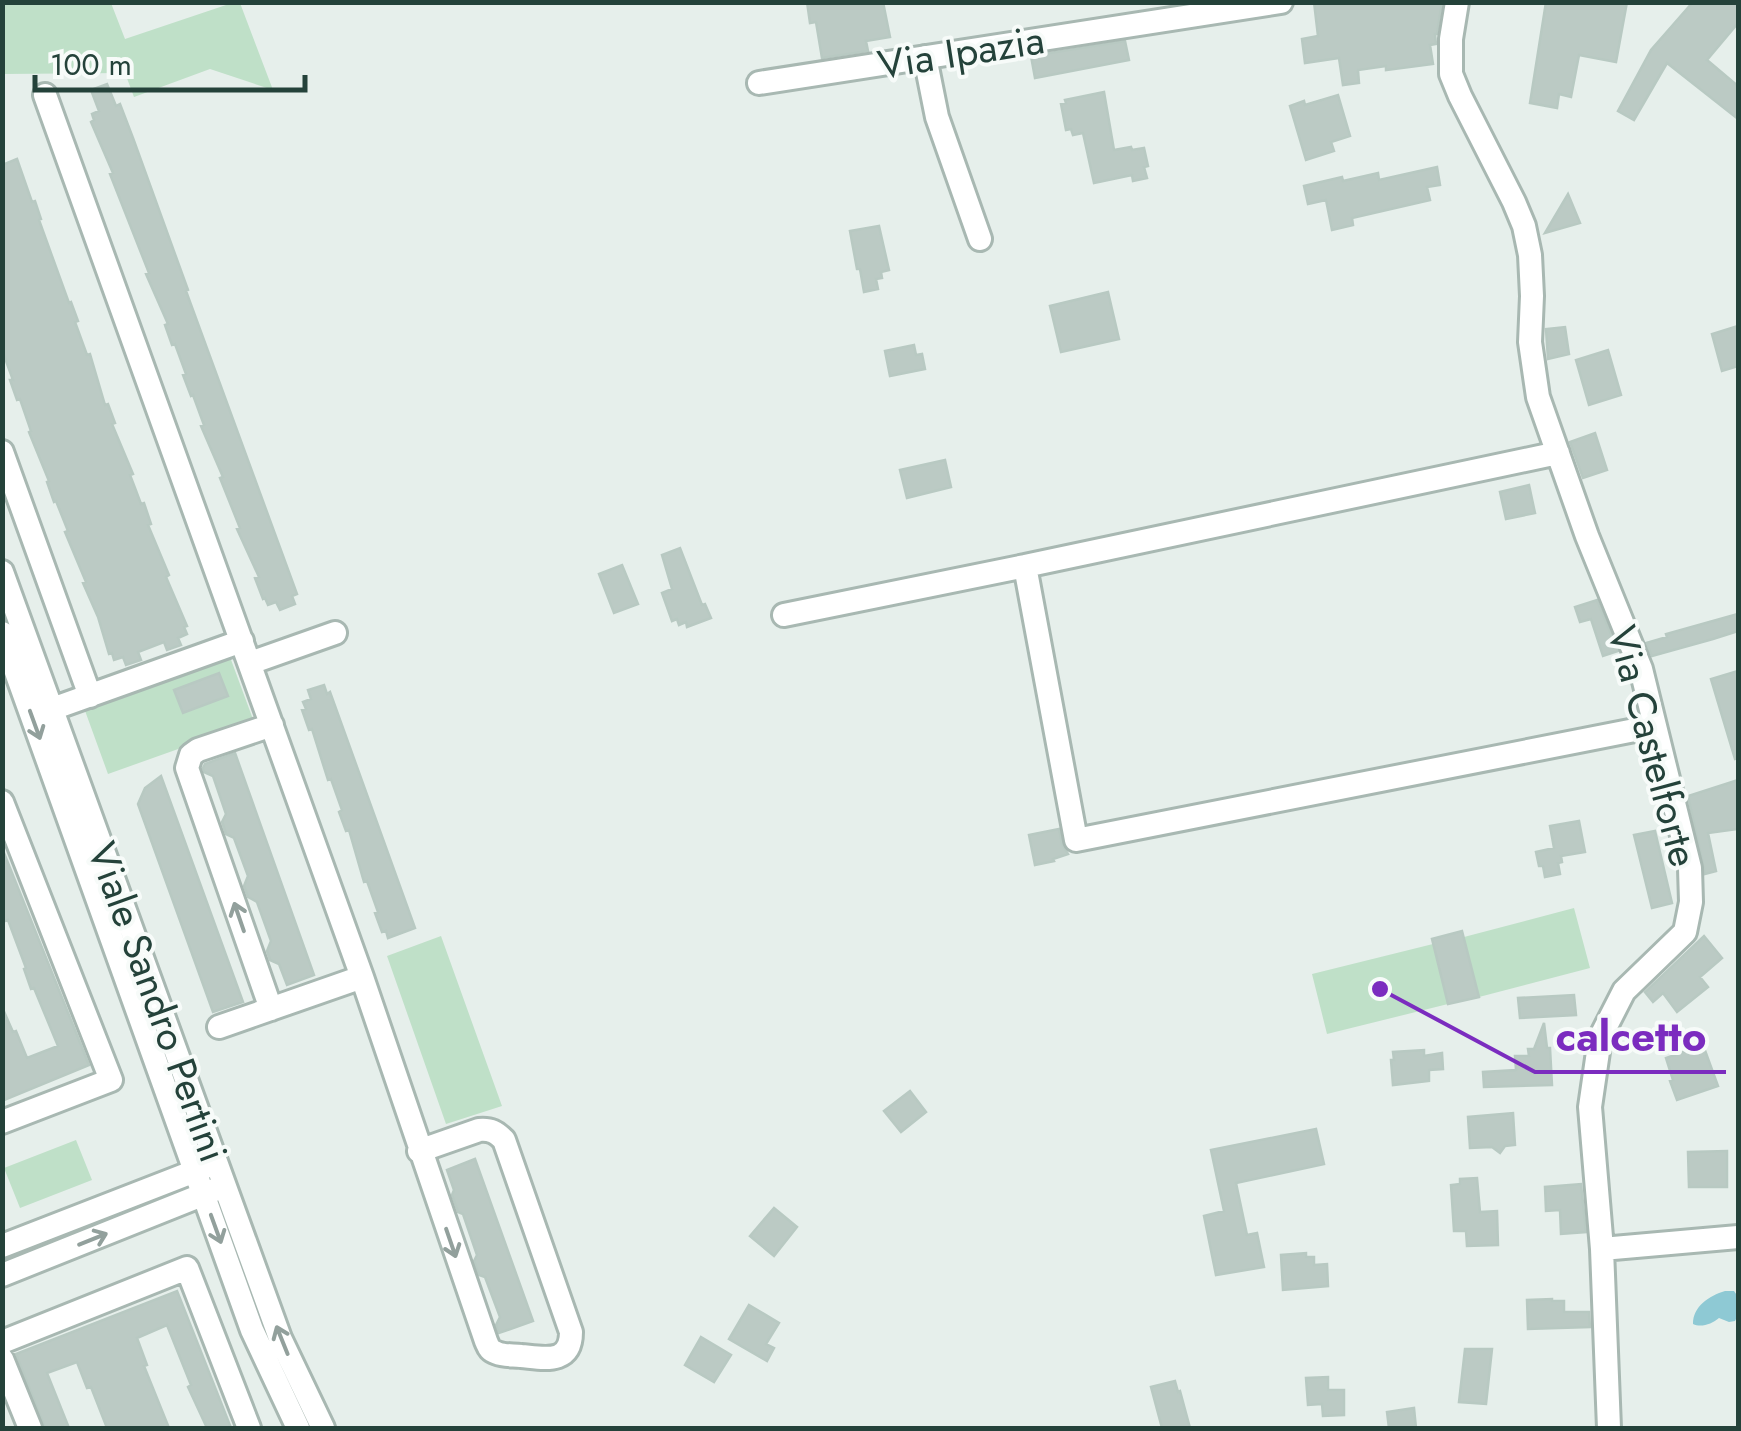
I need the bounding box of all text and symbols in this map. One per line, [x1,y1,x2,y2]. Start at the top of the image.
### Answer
street label: Via Ipazia [874,10,1048,94]
scale bar [35,30,305,92]
text: 100 m [50,43,132,86]
street label: Via Castelforte [1593,619,1713,873]
one-way arrow [28,709,46,740]
street label: Viale Sandro Pertini [73,834,243,1170]
one-way arrow [228,902,246,934]
callout: calcetto [1535,1000,1726,1072]
text: calcetto [1555,1006,1707,1067]
one-way arrow [208,1212,226,1243]
one-way arrow [444,1226,462,1258]
one-way arrow [77,1228,108,1246]
one-way arrow [271,1325,289,1356]

